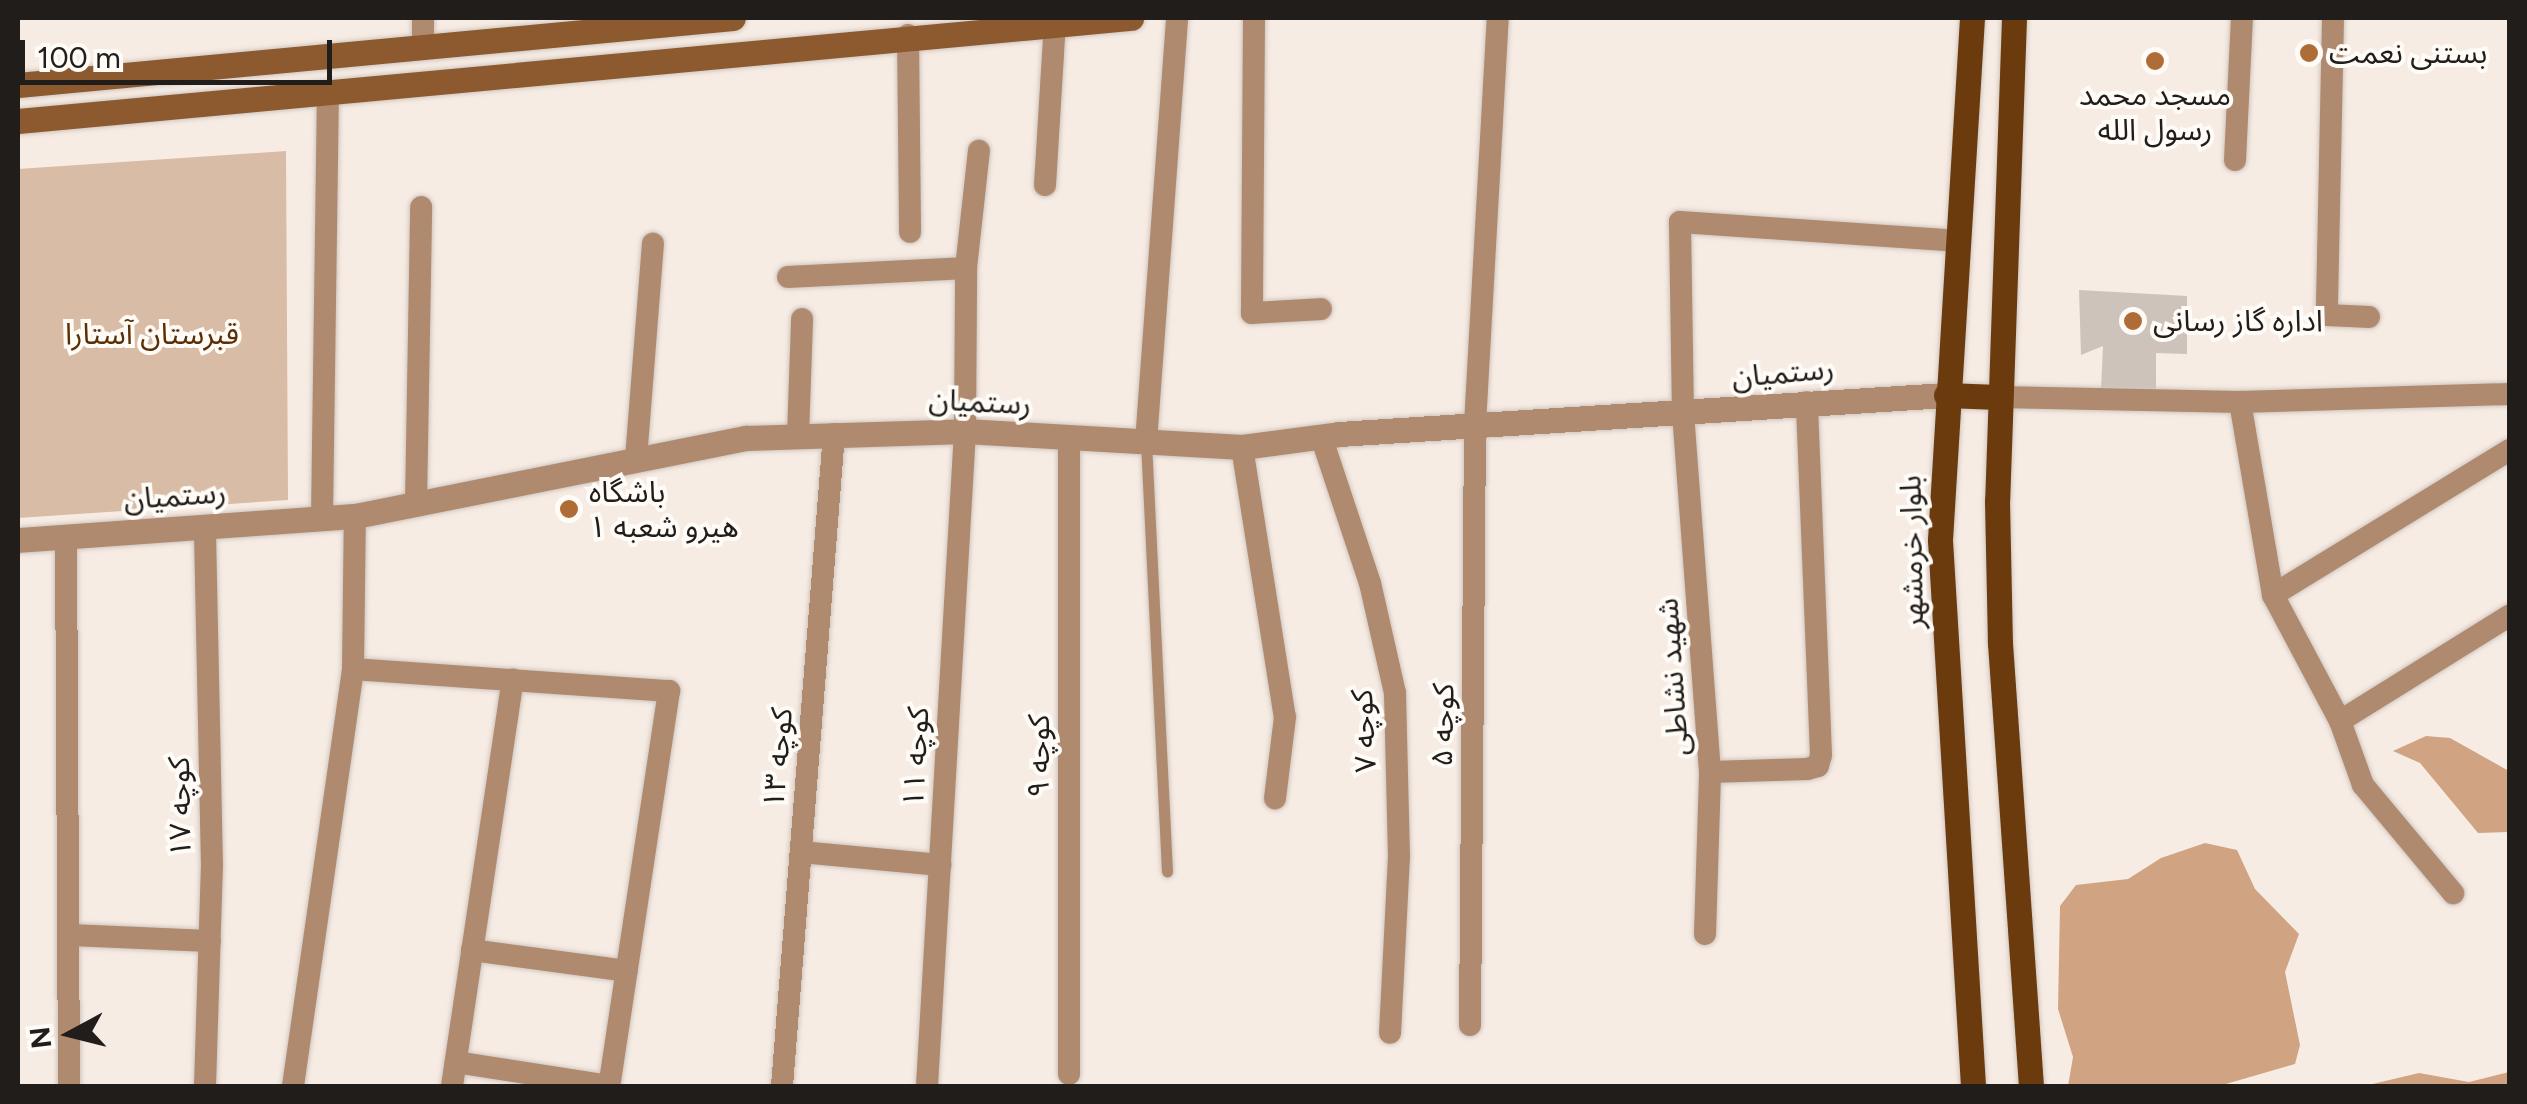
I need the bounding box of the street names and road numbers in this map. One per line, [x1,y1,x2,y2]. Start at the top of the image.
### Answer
street label: رستمیان [1730,351,1836,395]
street label: رستمیان [928,381,1032,423]
street label: رستمیان [123,474,227,518]
street label: بلوار خرمشهر [1893,475,1931,629]
street label: شهید نشاطی [1650,597,1696,757]
street label: کوچه ۵ [1424,683,1462,767]
street label: کوچه ۷ [1344,688,1384,774]
street label: کوچه ۱۳ [756,706,800,810]
street label: کوچه ۱۱ [895,706,937,808]
street label: کوچه ۹ [1021,714,1057,798]
street label: کوچه ۱۷ [161,756,199,858]

